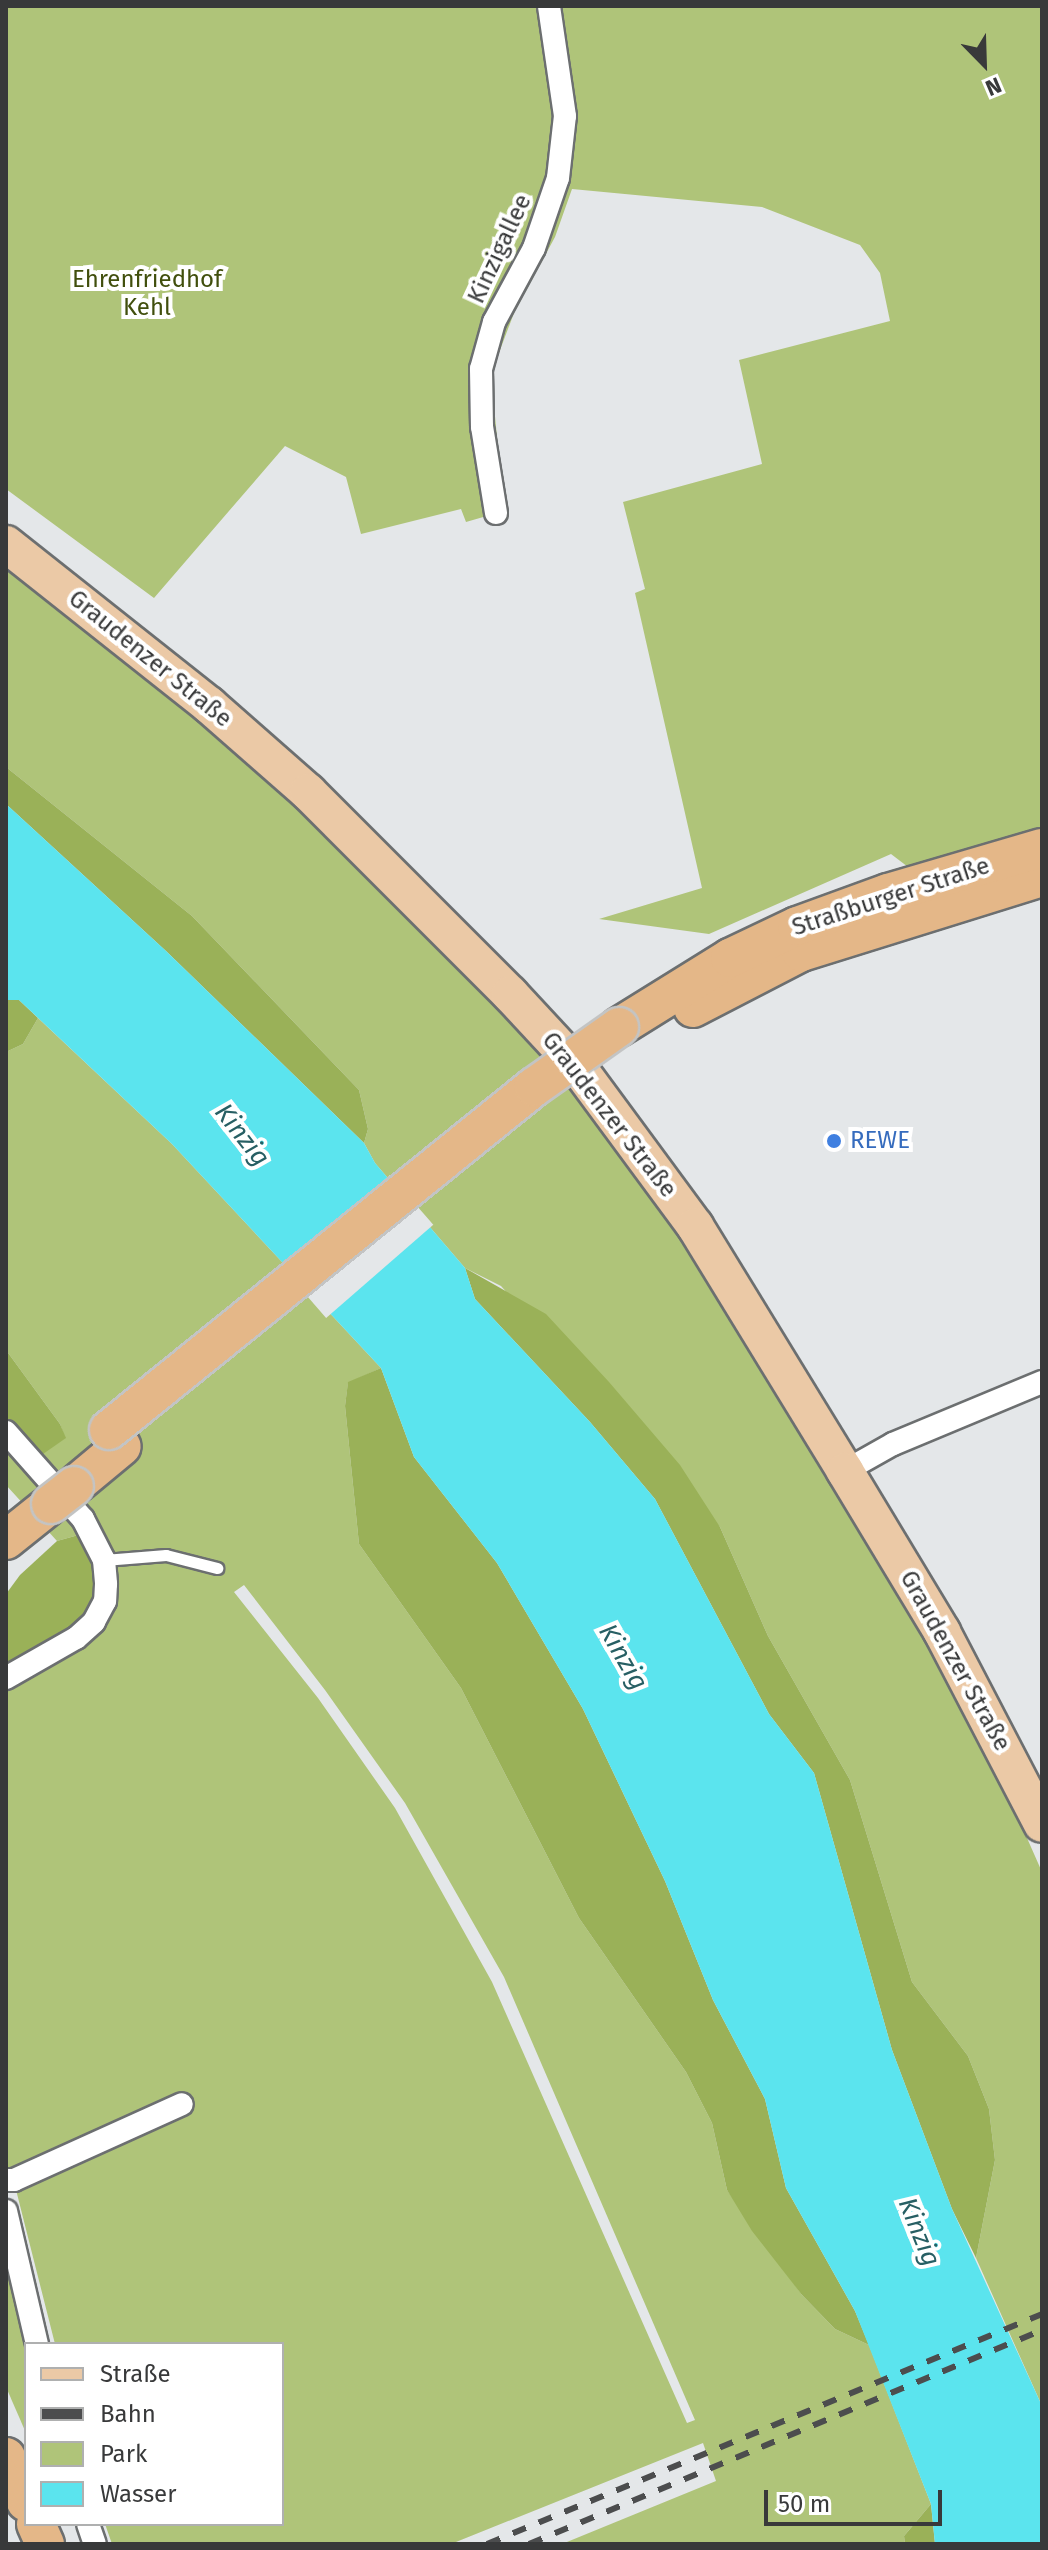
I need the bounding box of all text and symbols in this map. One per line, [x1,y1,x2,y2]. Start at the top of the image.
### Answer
north arrow [944,24,1024,104]
text: N [982,71,1006,102]
street label: Kinzigallee [462,190,538,308]
park label: Ehrenfriedhof Kehl [72,266,222,322]
street label: Graudenzer Straße [63,584,237,734]
street label: Straßburger Straße [789,851,993,943]
street label: Graudenzer Straße [536,1027,682,1203]
water label: Kinzig [208,1097,276,1173]
place label: REWE [850,1127,910,1155]
marker: REWE [825,1132,843,1150]
street label: Graudenzer Straße [894,1566,1016,1756]
water label: Kinzig [592,1618,654,1696]
water label: Kinzig [891,2193,947,2271]
legend [24,2342,284,2526]
text: Straße [100,2360,171,2388]
text: Bahn [100,2400,156,2428]
text: Park [100,2440,147,2468]
scale bar [768,2474,946,2524]
text: Wasser [100,2480,176,2508]
text: 50 m [778,2490,830,2518]

